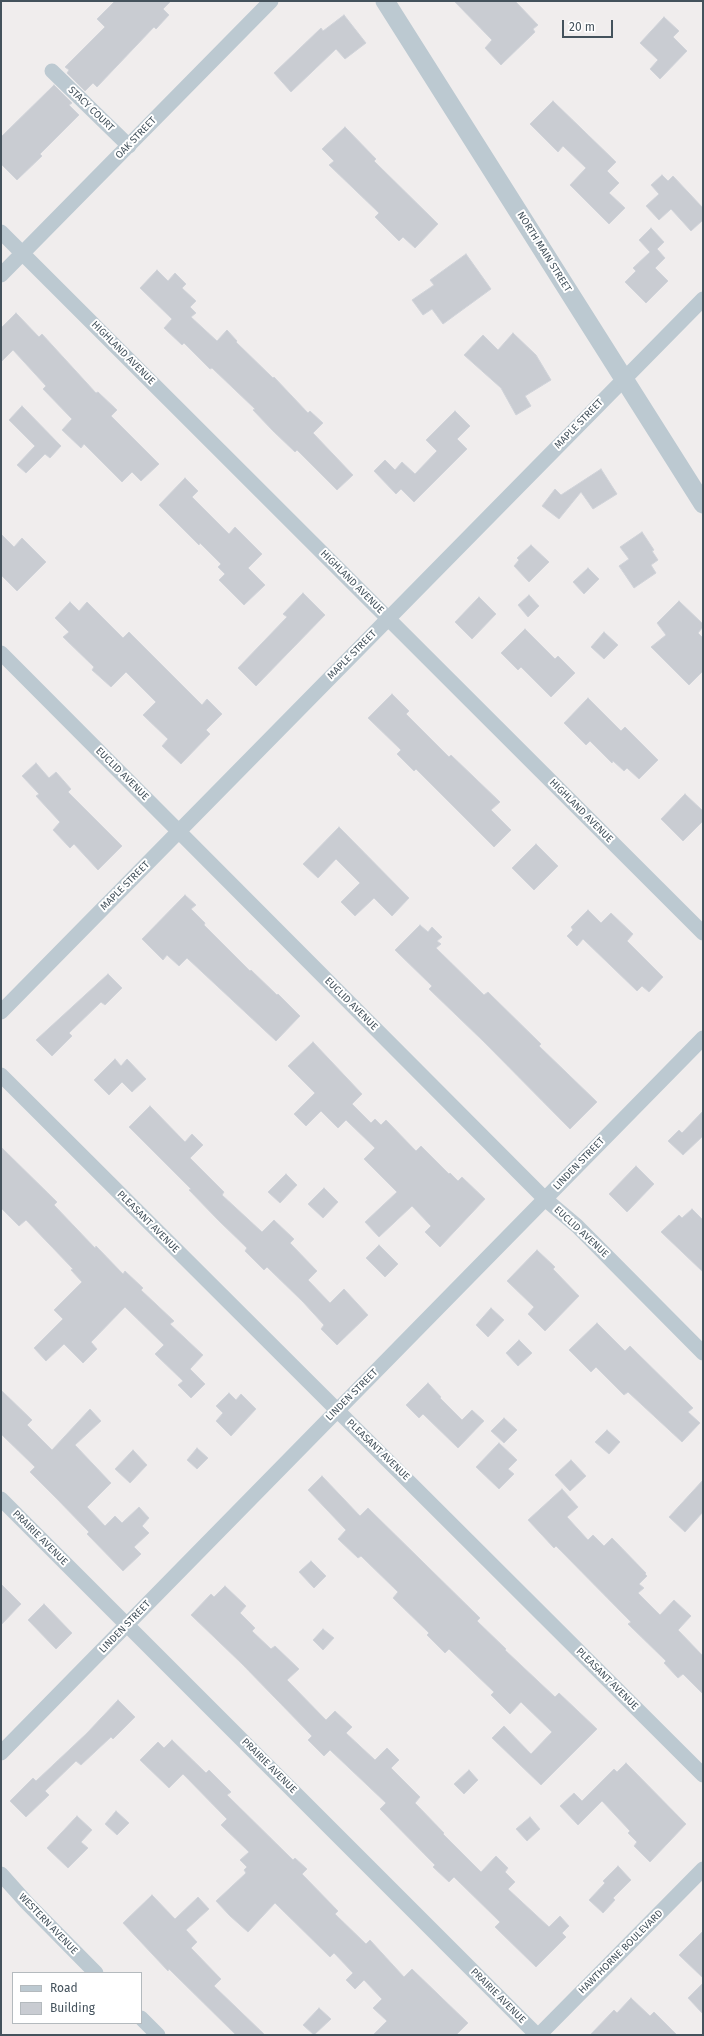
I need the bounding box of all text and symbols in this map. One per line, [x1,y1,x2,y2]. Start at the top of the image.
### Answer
scale bar [564,12,615,38]
text: 20 m [569,20,595,34]
street label: STACY COURT [66,84,116,134]
street label: OAK STREET [113,115,159,161]
street label: NORTH MAIN STREET [514,210,574,294]
street label: HIGHLAND AVENUE [89,319,157,387]
street label: MAPLE STREET [552,397,606,451]
street label: HIGHLAND AVENUE [318,548,386,616]
street label: MAPLE STREET [325,628,379,682]
street label: EUCLID AVENUE [93,745,151,803]
street label: HIGHLAND AVENUE [547,777,615,845]
street label: MAPLE STREET [98,859,152,913]
street label: EUCLID AVENUE [322,975,380,1033]
street label: LINDEN STREET [551,1135,607,1193]
street label: PLEASANT AVENUE [114,1188,182,1256]
street label: EUCLID AVENUE [551,1204,611,1260]
street label: LINDEN STREET [324,1367,380,1423]
street label: PLEASANT AVENUE [344,1417,412,1483]
street label: PRAIRIE AVENUE [10,1508,70,1568]
street label: LINDEN STREET [97,1598,153,1656]
street label: PLEASANT AVENUE [573,1645,641,1713]
street label: PRAIRIE AVENUE [239,1736,299,1796]
street label: WESTERN AVENUE [16,1891,80,1957]
street label: HAWTHORNE BOULEVARD [576,1907,666,1997]
street label: PRAIRIE AVENUE [468,1966,528,2026]
legend [12,1972,142,2024]
text: Road [50,1981,78,1995]
text: Building [50,2001,95,2015]

